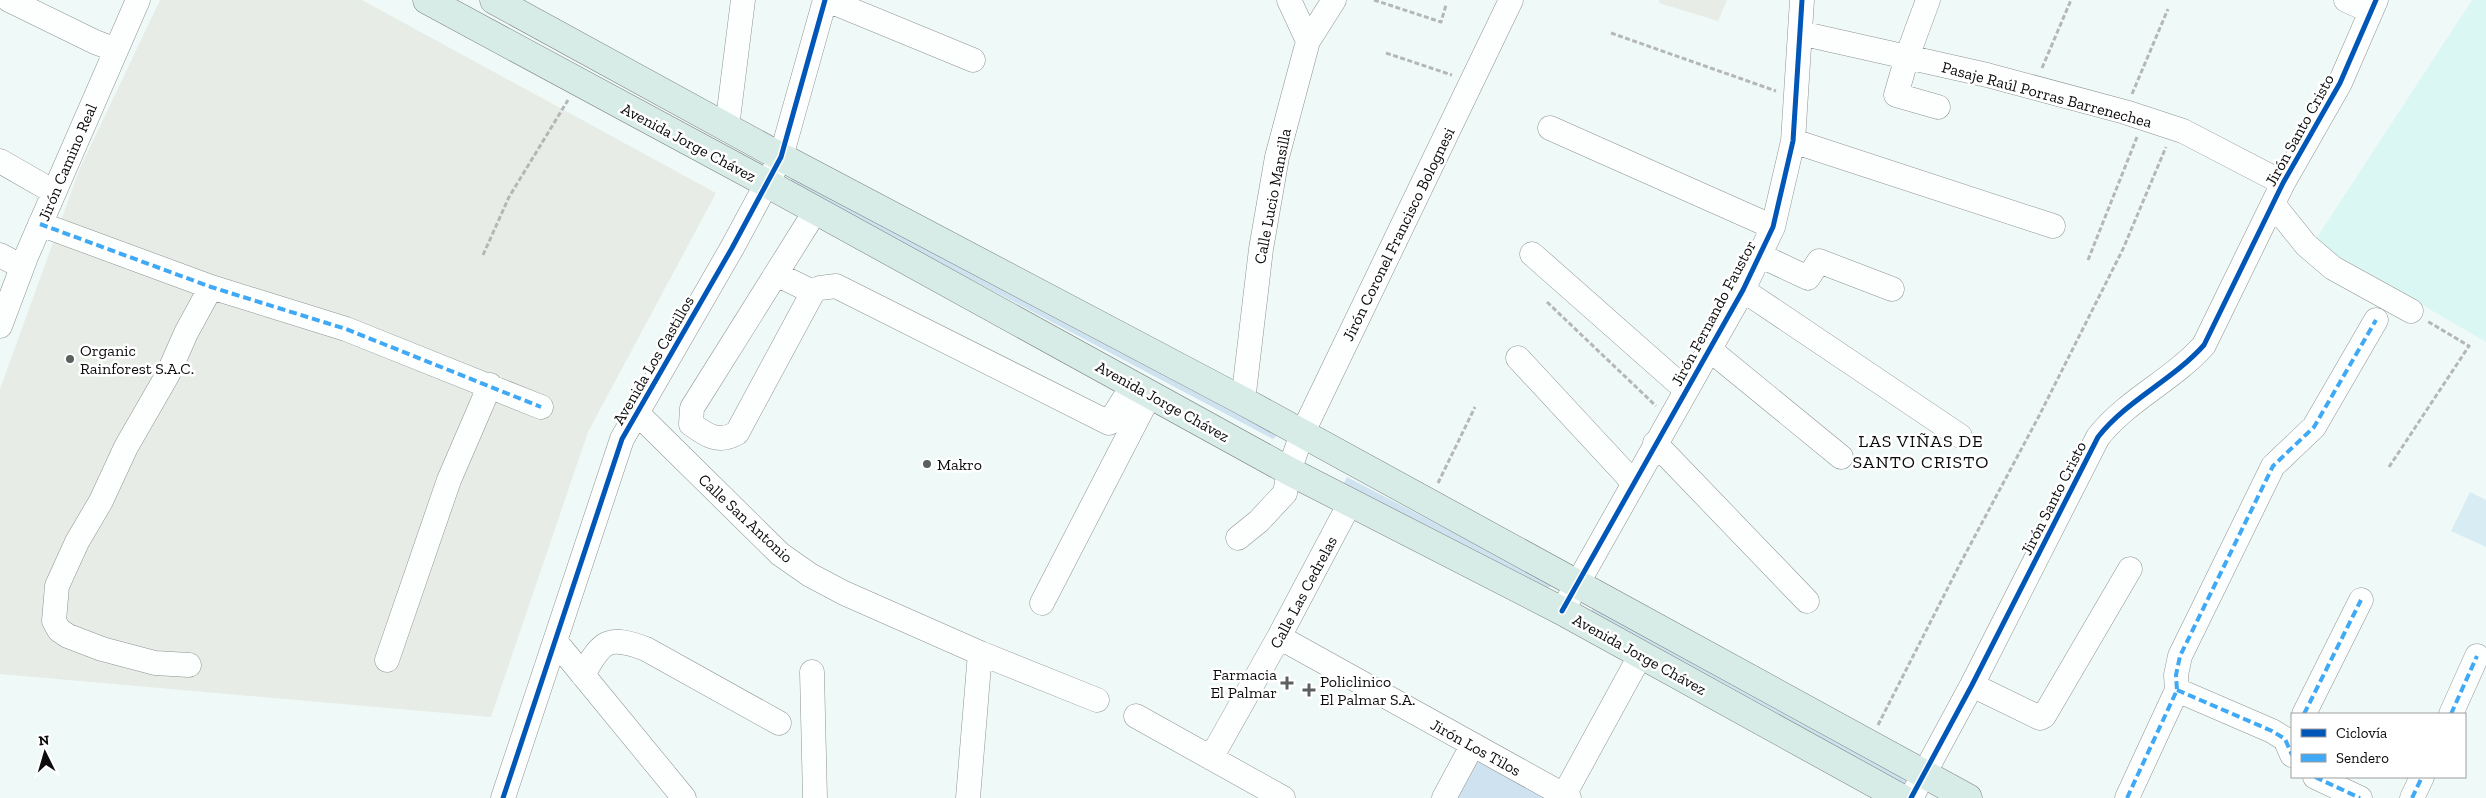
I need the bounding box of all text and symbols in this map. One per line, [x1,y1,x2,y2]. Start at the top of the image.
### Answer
street label: Pasaje Raúl Porras Barrenechea [1940,57,2154,132]
street label: Jirón Santo Cristo [2261,71,2338,190]
street label: Avenida Jorge Chávez [618,99,759,186]
street label: Jirón Camino Real [34,101,101,224]
street label: Jirón Coronel Francisco Bolognesi [1338,124,1459,344]
street label: Calle Lucio Mansilla [1250,126,1295,265]
street label: Jirón Fernando Faustor [1667,237,1760,389]
street label: Avenida Los Castillos [609,292,698,428]
place label: Organic Rainforest S.A.C. [80,341,194,378]
marker: Organic Rainforest S.A.C. [64,353,76,365]
street label: Avenida Jorge Chávez [1093,357,1233,446]
district label: LAS VIÑAS DE SANTO CRISTO [1853,430,1989,473]
street label: Jirón Santo Cristo [2017,438,2090,558]
place label: Makro [937,455,982,474]
marker: Makro [921,458,933,470]
street label: Calle San Antonio [695,470,797,567]
street label: Calle Las Cedrelas [1266,533,1341,652]
street label: Avenida Jorge Chávez [1570,610,1710,699]
place label: Farmacia El Palmar [1210,665,1277,702]
place label: Policlinico El Palmar S.A. [1320,672,1416,709]
marker: Farmacia El Palmar [1281,677,1293,689]
marker: Policlinico El Palmar S.A. [1302,683,1316,697]
legend [2291,713,2466,778]
street label: Jirón Los Tilos [1427,715,1524,780]
text: Ciclovía [2336,724,2387,742]
north arrow [20,728,70,778]
text: N [38,732,50,749]
text: Sendero [2336,749,2389,767]

